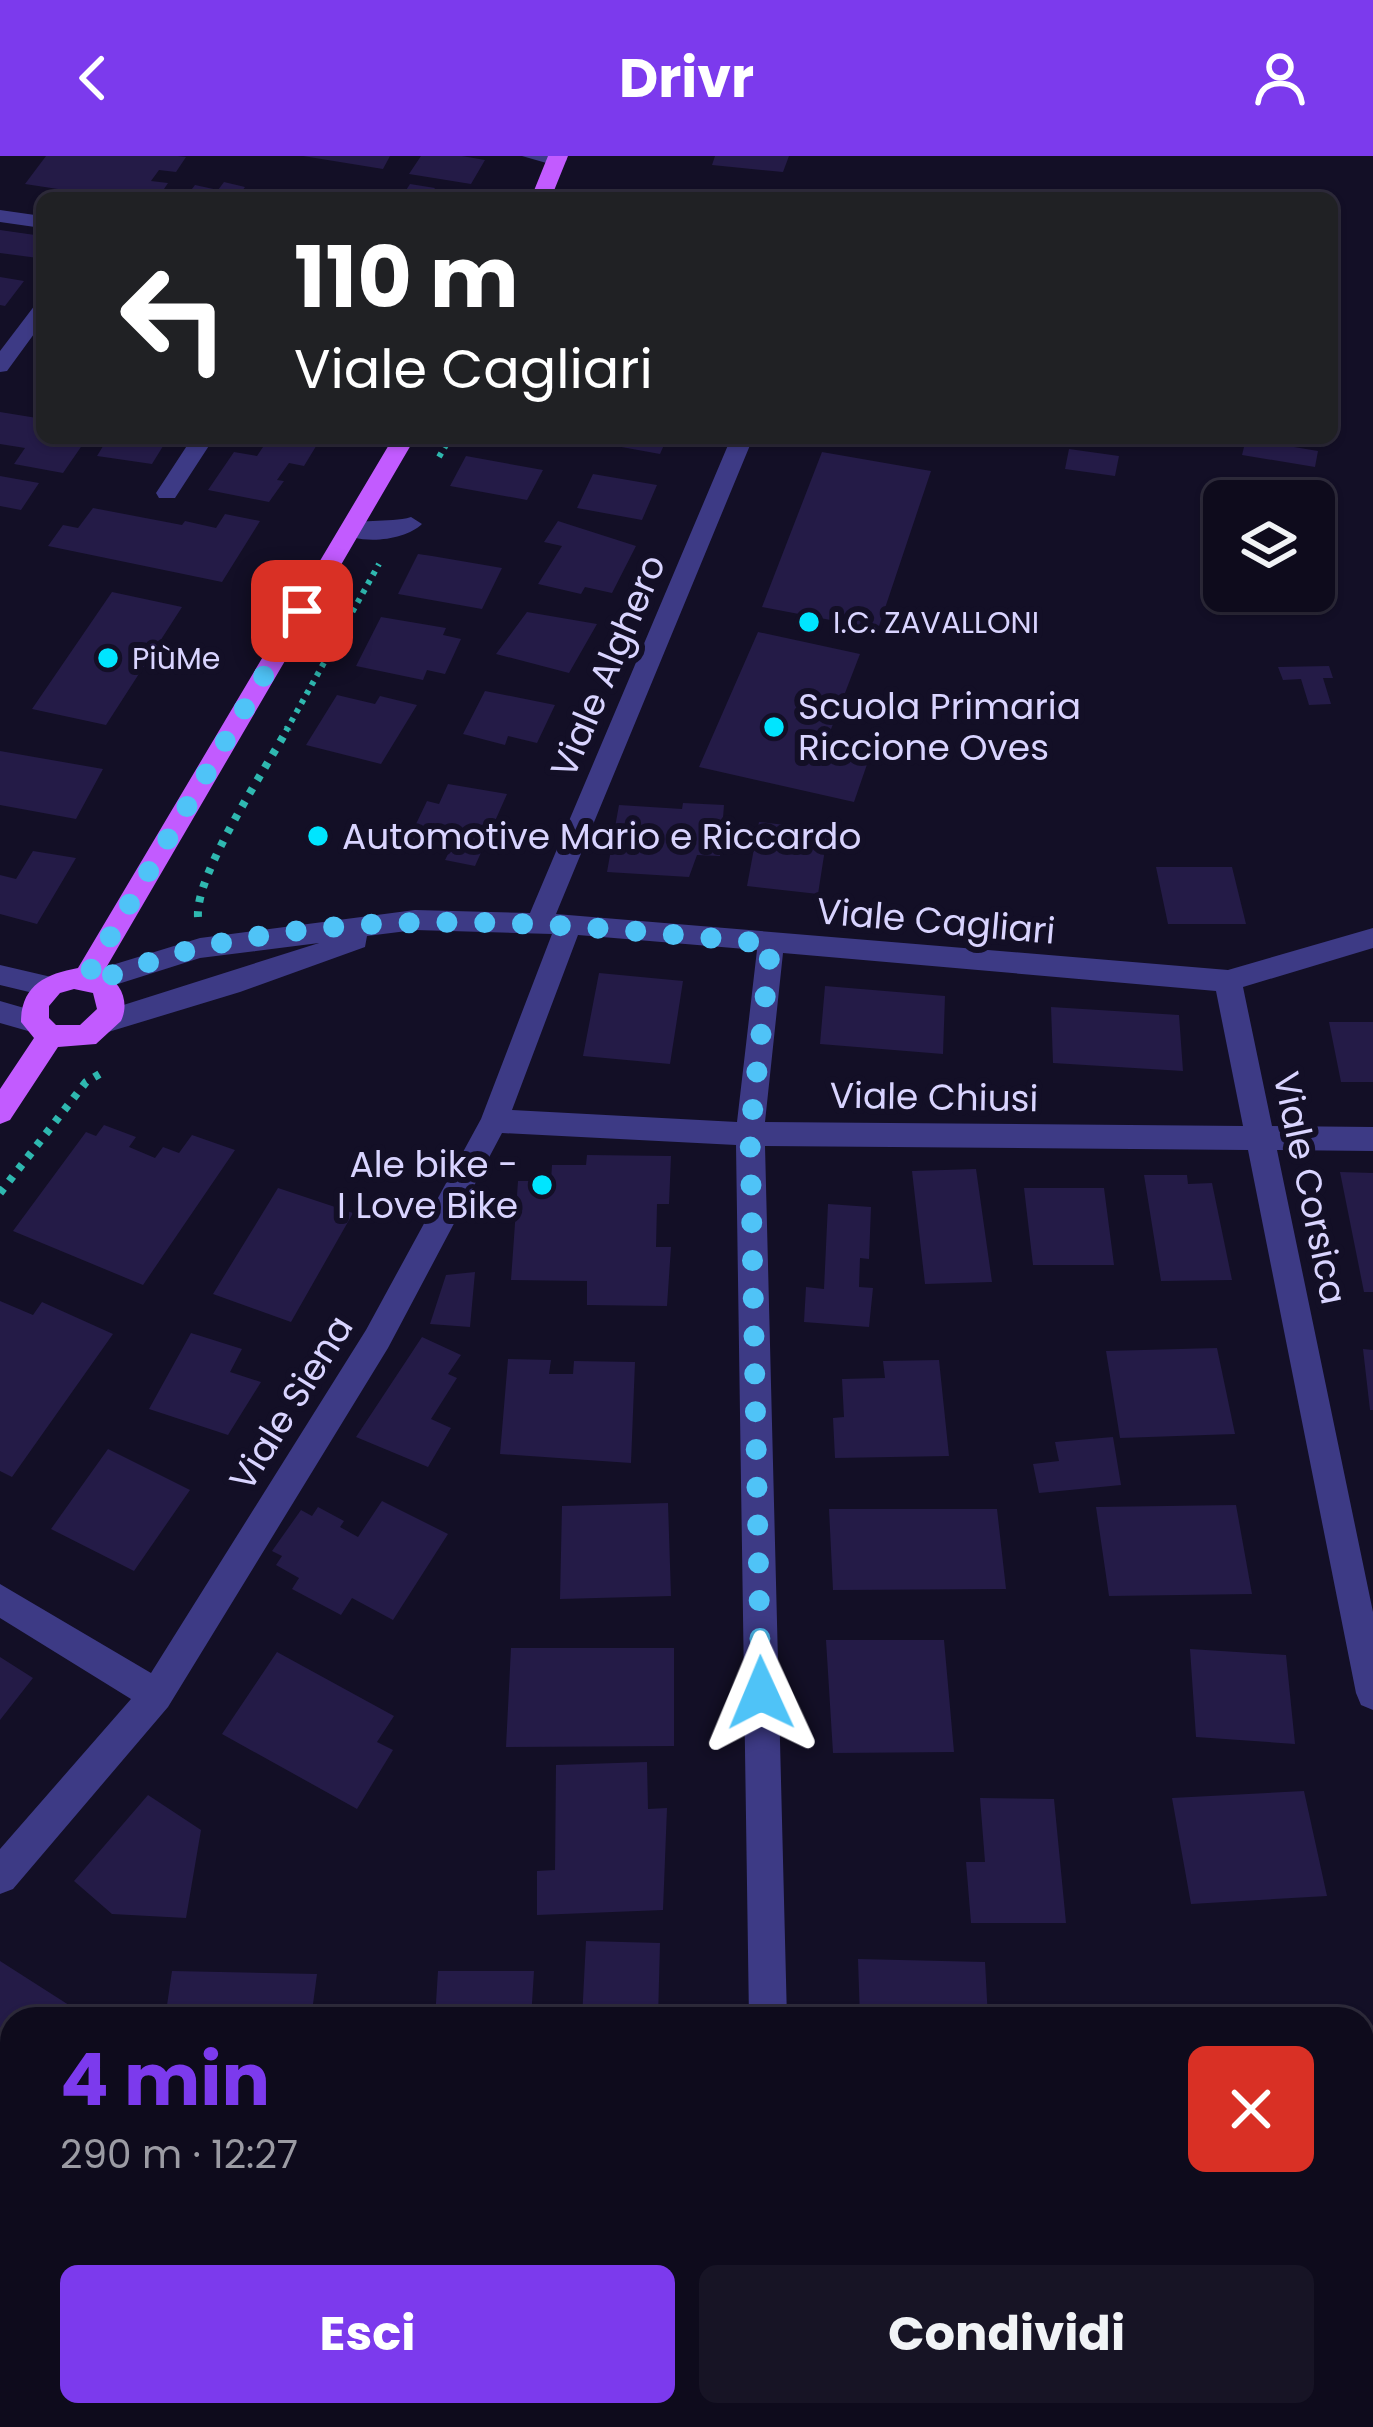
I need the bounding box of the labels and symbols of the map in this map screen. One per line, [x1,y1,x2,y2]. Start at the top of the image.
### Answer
street label: Viale Alghero [538,547,678,785]
pin [251,560,353,662]
place label: I.C. ZAVALLONI [833,601,1039,644]
marker: I.C. ZAVALLONI [796,609,822,635]
place label: PiùMe [132,637,220,680]
marker: PiùMe [95,645,121,671]
place label: Scuola Primaria Riccione Oves [798,681,1081,773]
marker: Scuola Primaria Riccione Oves [761,714,787,740]
place label: Automotive Mario e Riccardo [342,811,861,862]
marker: Automotive Mario e Riccardo [305,823,331,849]
street label: Viale Cagliari [815,885,1057,957]
street label: Viale Corsica [1260,1067,1360,1309]
street label: Viale Chiusi [829,1070,1039,1124]
place label: Ale bike - I Love Bike [337,1139,518,1231]
marker: Ale bike - I Love Bike [529,1172,555,1198]
street label: Viale Siena [217,1306,365,1500]
position arrow [698,1630,824,1756]

